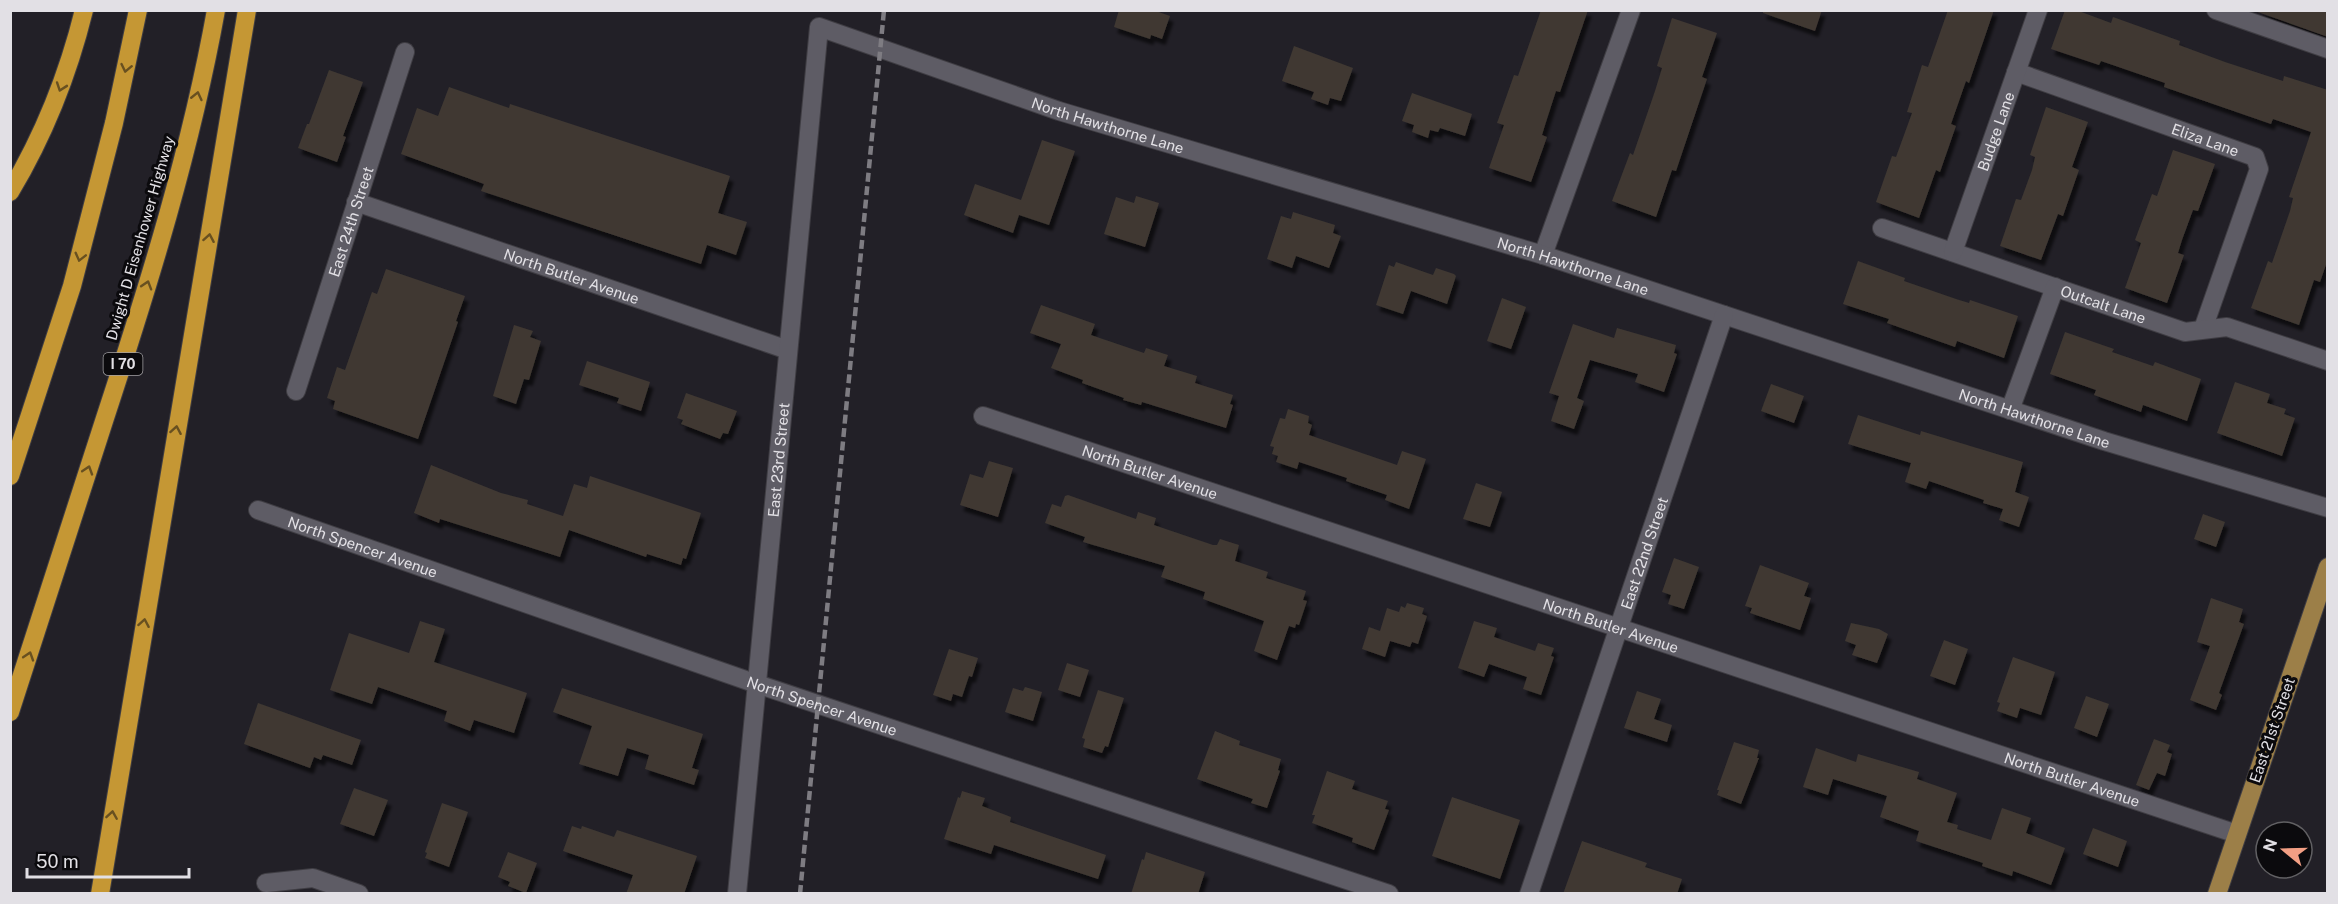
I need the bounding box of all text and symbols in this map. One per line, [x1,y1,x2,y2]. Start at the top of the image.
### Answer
one-way arrow [120,63,133,73]
one-way arrow [56,81,68,92]
street label: Budge Lane [1974,89,2017,173]
one-way arrow [190,91,203,101]
street label: North Hawthorne Lane [1030,94,1186,156]
street label: Eliza Lane [2169,120,2241,159]
street label: Dwight D Eisenhower Highway [103,134,177,342]
street label: East 24th Street [325,164,376,279]
one-way arrow [202,233,215,243]
street label: North Hawthorne Lane [1495,233,1651,298]
street label: North Butler Avenue [502,245,642,307]
one-way arrow [74,252,87,262]
one-way arrow [140,280,152,291]
street label: Outcalt Lane [2058,281,2148,326]
road number: I 70 [104,353,142,375]
street label: North Hawthorne Lane [1957,385,2112,451]
street label: East 23rd Street [764,402,792,518]
one-way arrow [169,426,182,436]
street label: North Butler Avenue [1080,441,1220,502]
one-way arrow [81,466,94,476]
street label: East 22nd Street [1617,494,1671,611]
street label: North Spencer Avenue [286,513,440,580]
street label: North Butler Avenue [1541,595,1681,656]
one-way arrow [137,618,150,628]
one-way arrow [21,651,34,662]
street label: North Spencer Avenue [745,673,899,738]
street label: East 21st Street [2246,675,2298,785]
street label: North Butler Avenue [2002,749,2142,810]
one-way arrow [105,810,118,820]
north arrow [2254,820,2314,880]
text: N [2259,836,2281,854]
scale bar [27,841,189,879]
text: 50 m [36,851,79,872]

